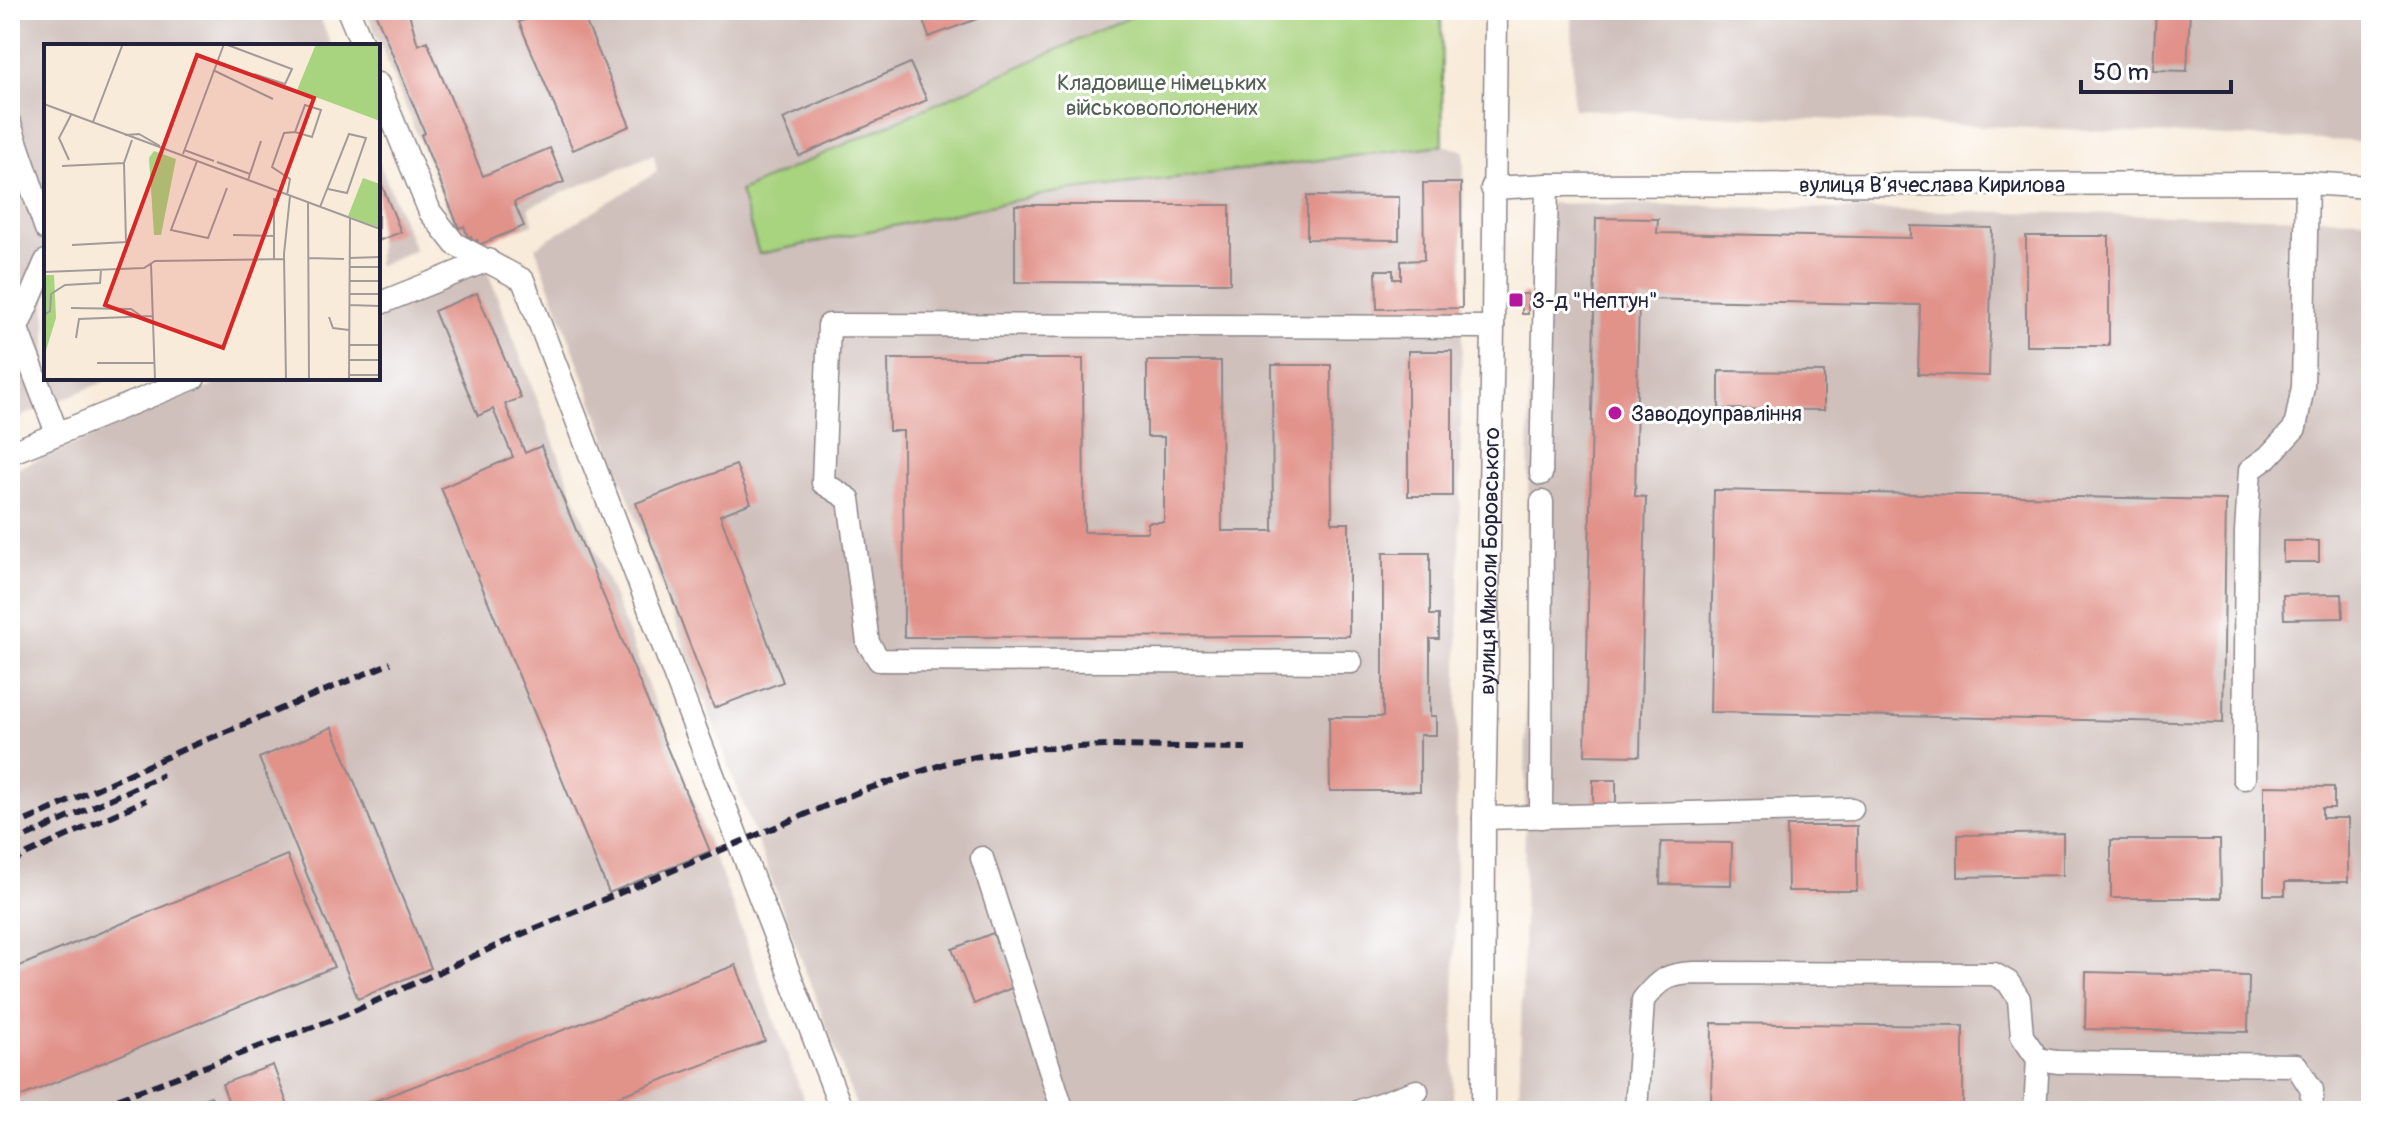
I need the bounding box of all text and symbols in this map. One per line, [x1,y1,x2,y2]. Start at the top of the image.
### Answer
inset map [44,44,380,380]
scale bar [2081,44,2231,94]
text: 50 m [2093,58,2149,87]
park label: Кладовище німецьких військовополонених [1057,69,1267,122]
street label: вулиця Вʼячеслава Кирилова [1799,171,2065,199]
place label: З-д "Нептун" [1532,287,1658,315]
marker: З-д "Нептун" [1507,291,1525,309]
place label: Заводоуправління [1631,400,1802,428]
marker: Заводоуправління [1606,404,1624,422]
street label: вулиця Миколи Боровського [1473,427,1506,695]

